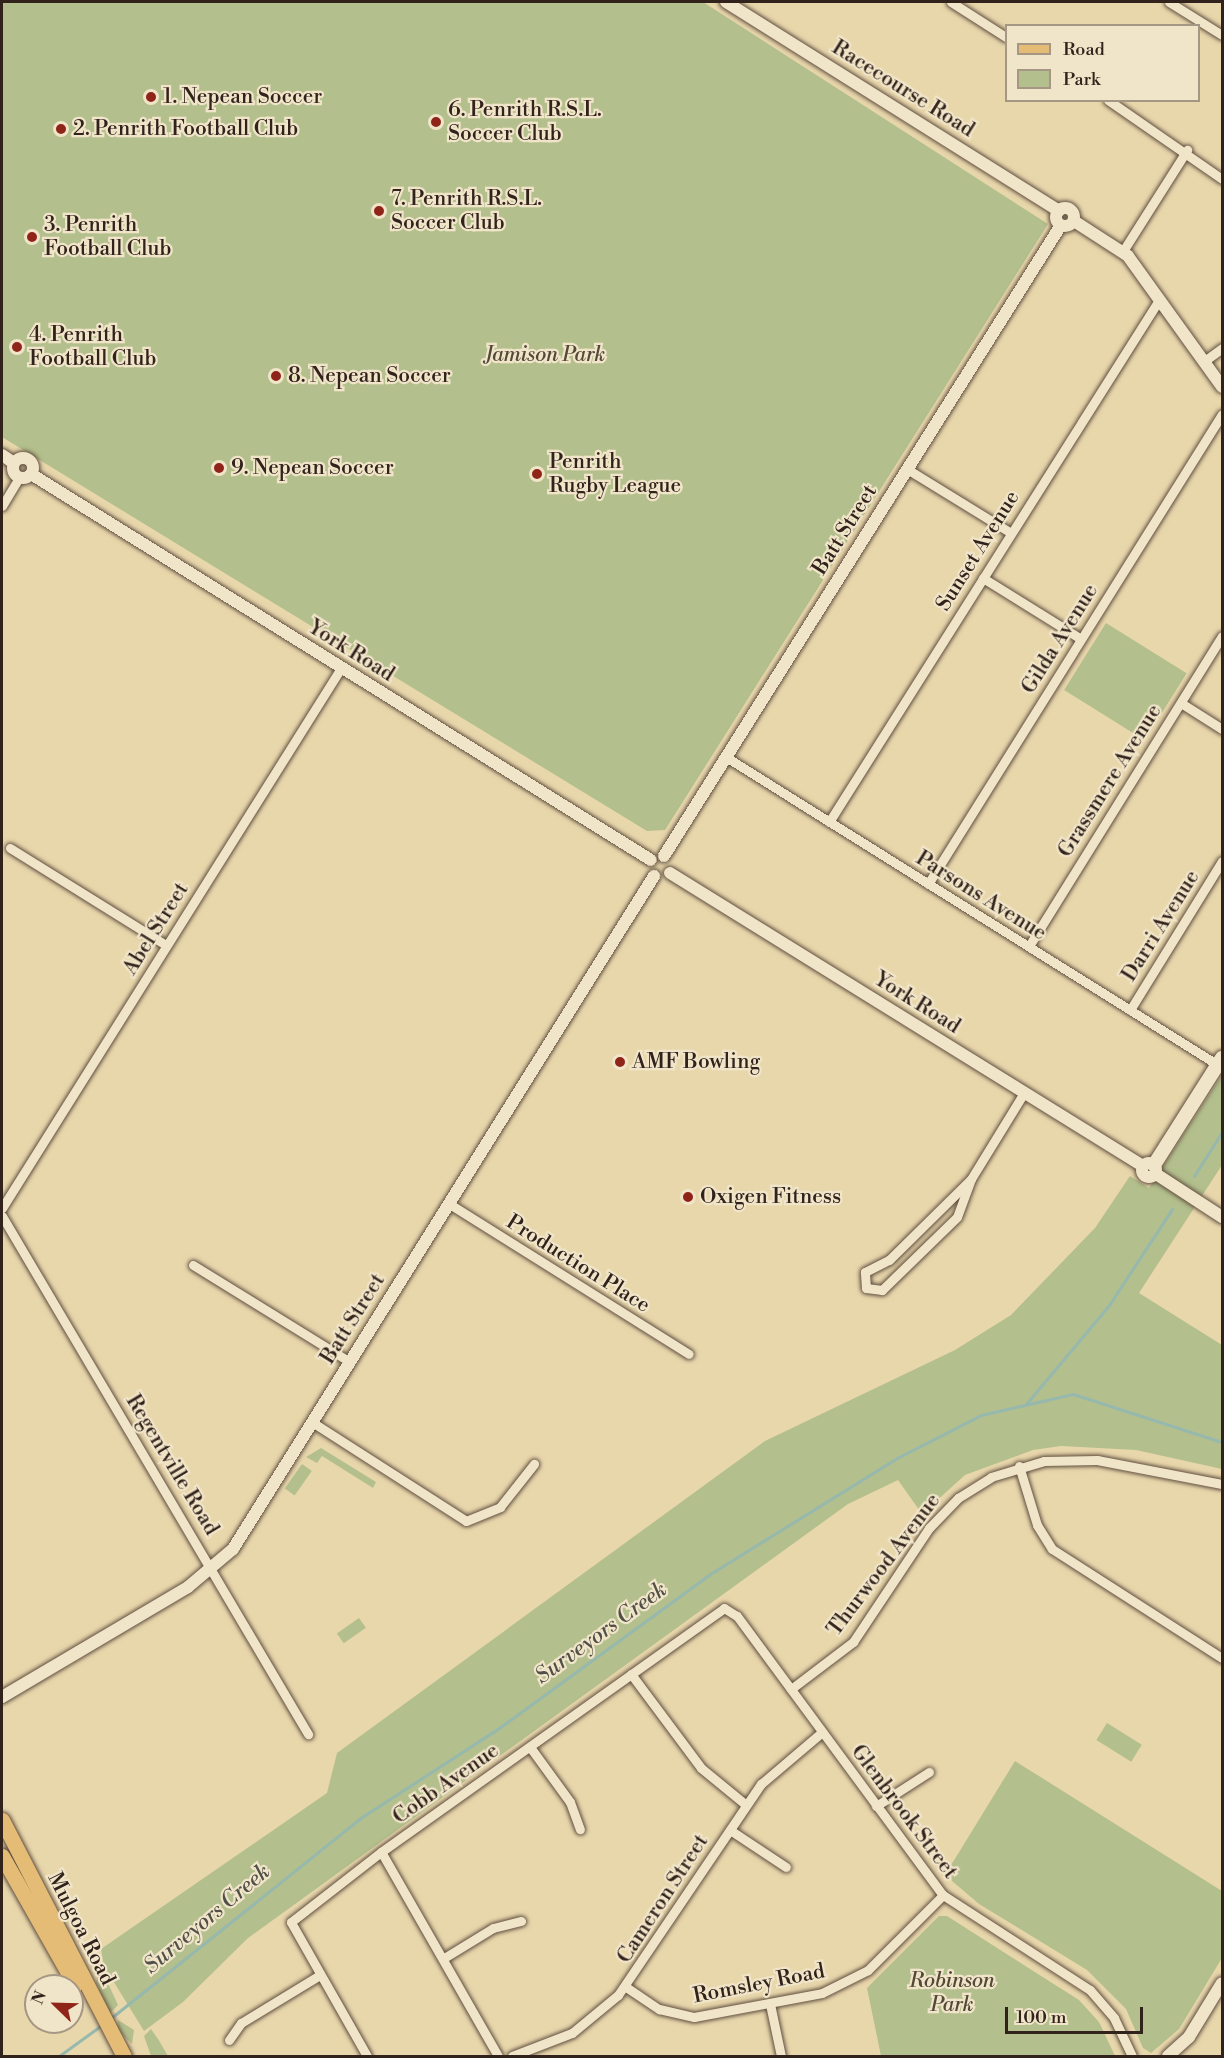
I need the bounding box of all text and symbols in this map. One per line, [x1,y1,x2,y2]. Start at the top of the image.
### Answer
legend [1005,24,1200,102]
street label: Racecourse Road [827,35,979,143]
text: Road [1063,38,1105,61]
text: Park [1063,68,1100,91]
place label: 1. Nepean Soccer [163,84,322,110]
marker: 1. Nepean Soccer [144,90,158,104]
place label: 6. Penrith R.S.L. Soccer Club [448,97,602,147]
marker: 6. Penrith R.S.L. Soccer Club [429,115,443,129]
place label: 2. Penrith Football Club [73,116,298,142]
marker: 2. Penrith Football Club [54,122,68,136]
place label: 7. Penrith R.S.L. Soccer Club [391,186,542,236]
marker: 7. Penrith R.S.L. Soccer Club [372,204,386,218]
place label: 3. Penrith Football Club [44,212,171,262]
marker: 3. Penrith Football Club [25,230,39,244]
place label: 4. Penrith Football Club [29,322,156,372]
marker: 4. Penrith Football Club [10,340,24,354]
park label: Jamison Park [485,342,605,368]
place label: 8. Nepean Soccer [288,363,451,389]
marker: 8. Nepean Soccer [269,369,283,383]
place label: Penrith Rugby League [549,449,681,499]
place label: 9. Nepean Soccer [231,455,394,481]
marker: 9. Nepean Soccer [212,461,226,475]
marker: Penrith Rugby League [530,467,544,481]
street label: Batt Street [807,480,883,580]
street label: Sunset Avenue [931,486,1025,616]
street label: Gilda Avenue [1016,579,1104,699]
street label: York Road [303,615,399,687]
street label: Grassmere Avenue [1053,700,1167,862]
street label: Parsons Avenue [911,846,1051,946]
street label: Darri Avenue [1117,866,1205,986]
street label: Abel Street [118,878,194,980]
street label: York Road [869,967,965,1039]
place label: AMF Bowling [632,1049,760,1075]
marker: AMF Bowling [613,1055,627,1069]
place label: Oxigen Fitness [700,1184,841,1210]
marker: Oxigen Fitness [681,1190,695,1204]
street label: Production Place [501,1210,655,1318]
street label: Batt Street [315,1269,391,1369]
street label: Regentville Road [120,1390,224,1540]
street label: Thurwood Avenue [822,1489,946,1641]
water label: Surveyors Creek [530,1576,672,1690]
street label: Cobb Avenue [388,1738,504,1830]
street label: Glenbrook Street [845,1740,963,1884]
street label: Cameron Street [612,1830,714,1968]
water label: Surveyors Creek [139,1859,275,1979]
street label: Mulgoa Road [42,1868,120,1990]
street label: Romsley Road [691,1959,827,2009]
park label: Robinson Park [909,1968,995,2018]
north arrow [24,1974,84,2034]
text: N [28,1988,51,2007]
scale bar [1008,1995,1146,2033]
text: 100 m [1016,2006,1067,2029]

